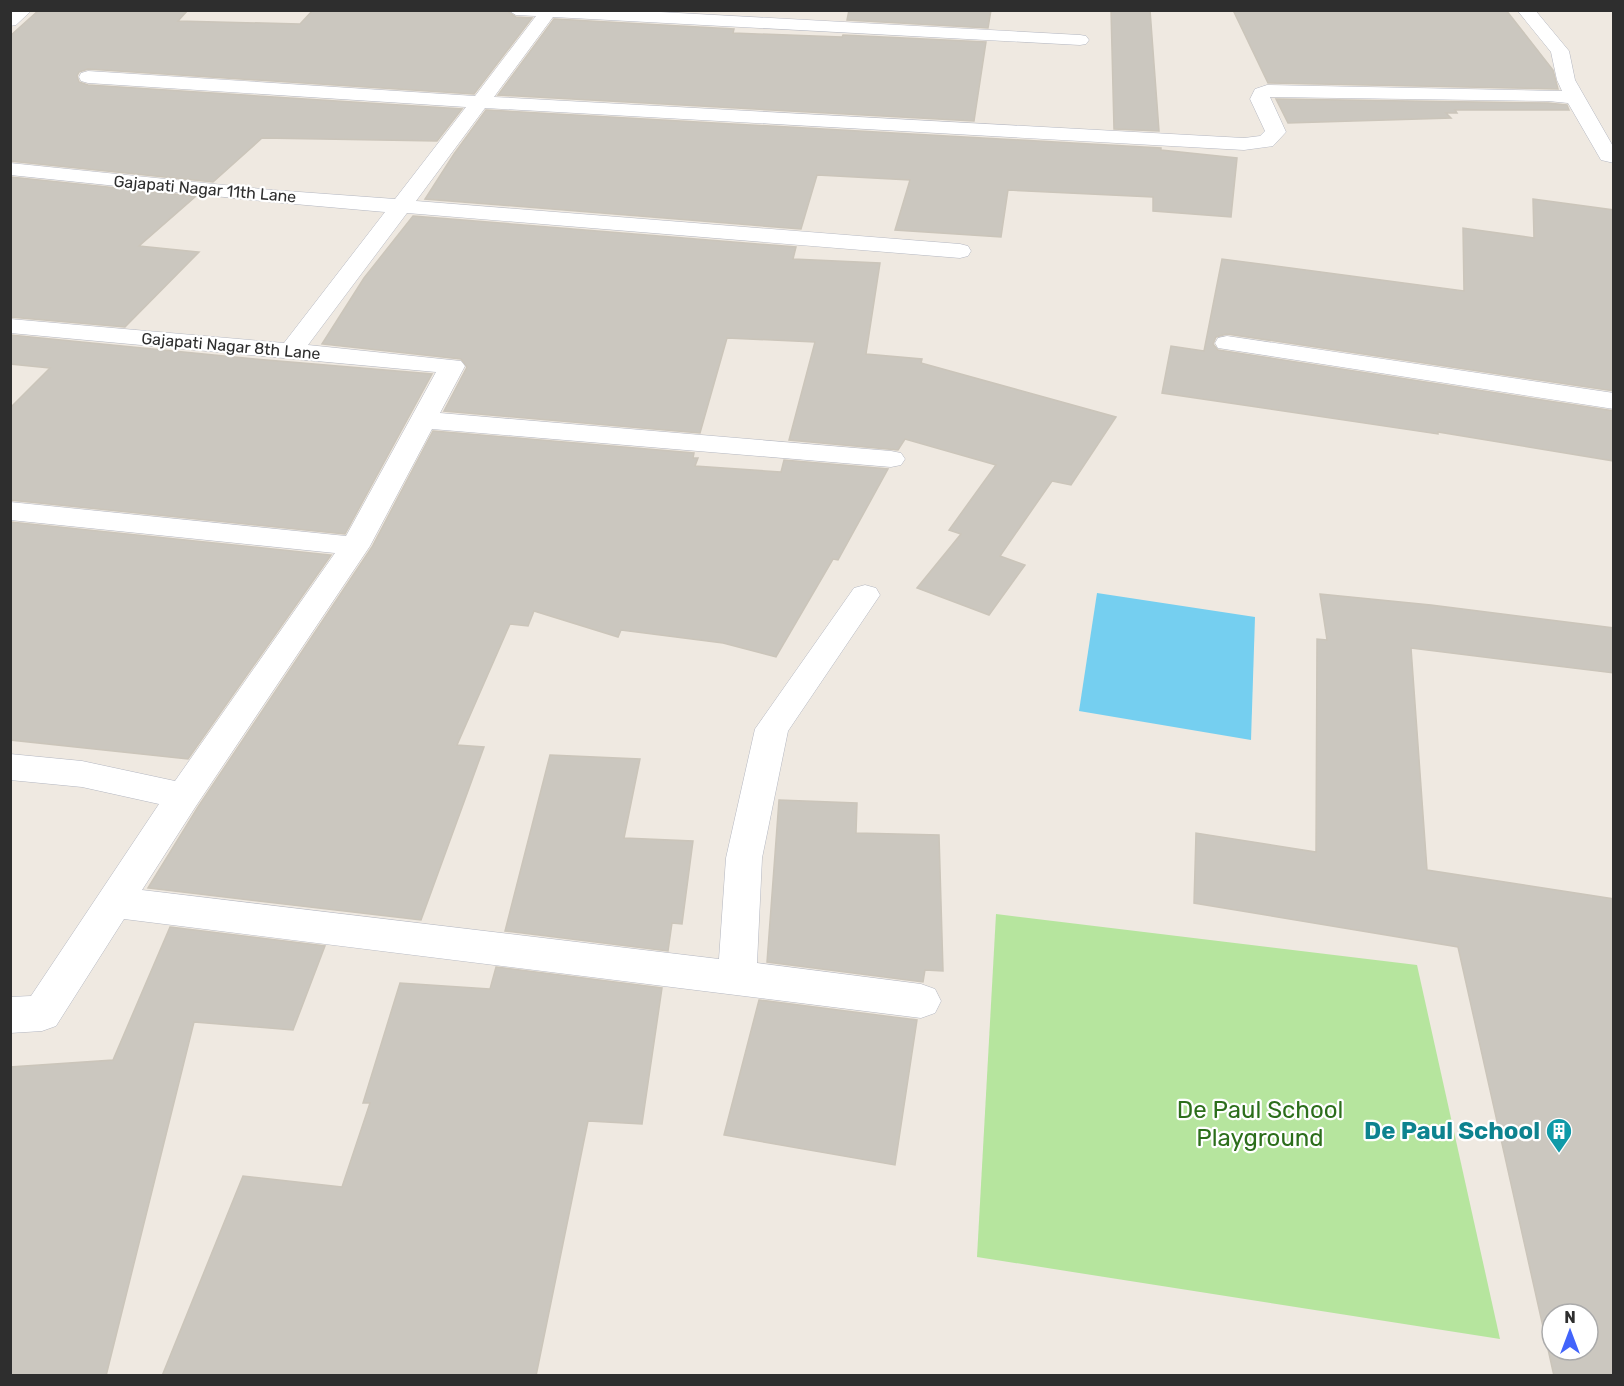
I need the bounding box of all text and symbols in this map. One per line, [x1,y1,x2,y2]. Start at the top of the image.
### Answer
street label: Gajapati Nagar 11th Lane [113,172,297,206]
street label: Gajapati Nagar 8th Lane [141,329,321,363]
park label: De Paul School Playground [1177,1096,1343,1152]
building icon: De Paul School [1544,1116,1574,1154]
place label: De Paul School [1364,1117,1540,1145]
north arrow [1540,1302,1600,1362]
text: N [1564,1308,1576,1327]

